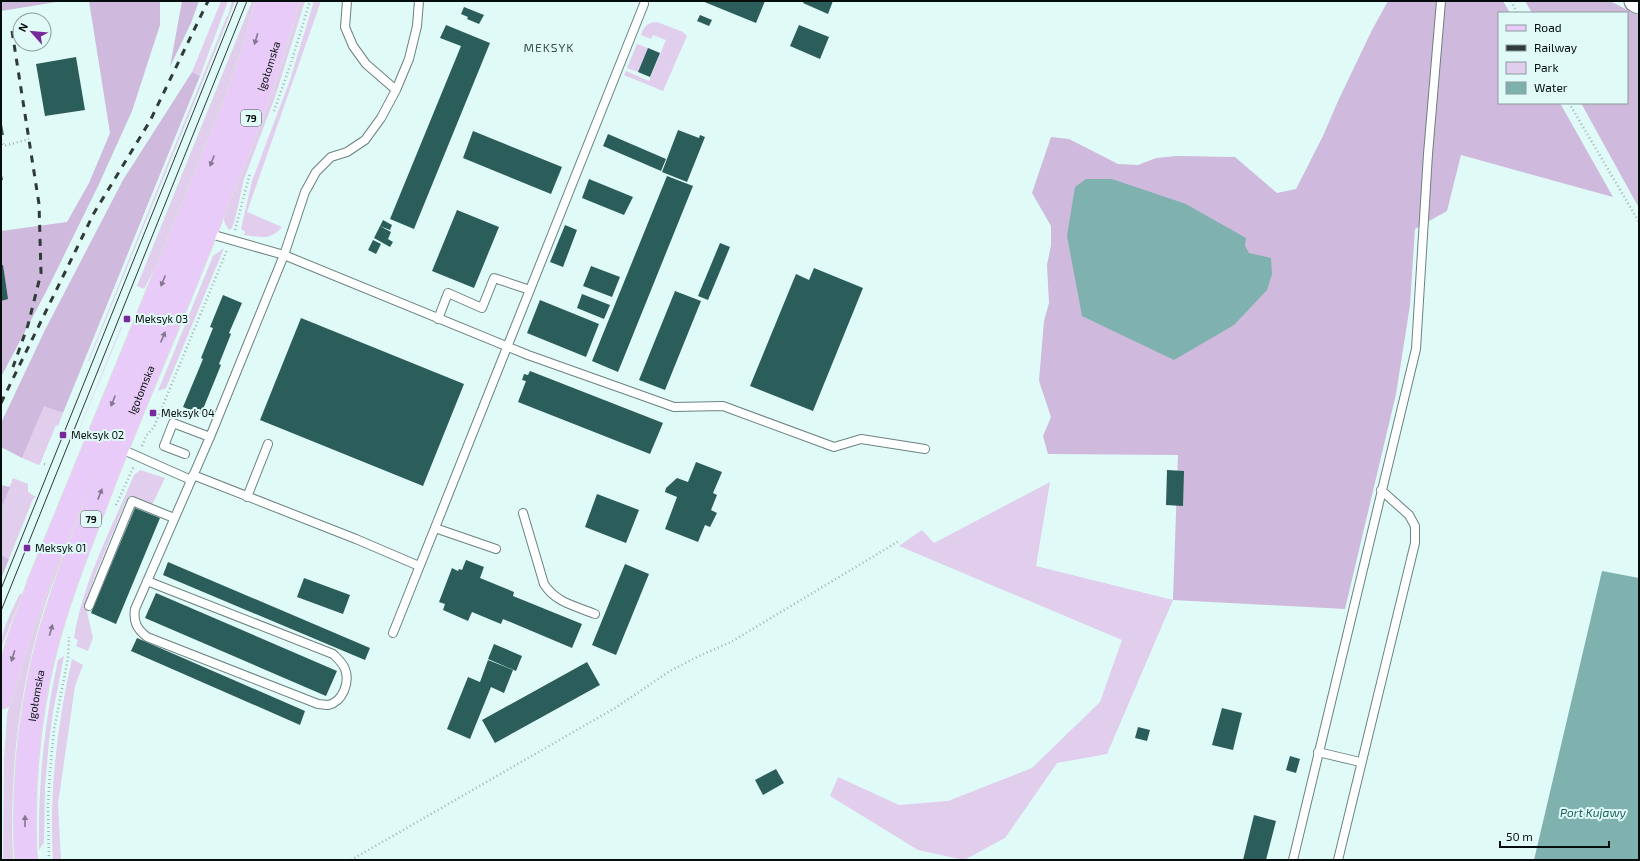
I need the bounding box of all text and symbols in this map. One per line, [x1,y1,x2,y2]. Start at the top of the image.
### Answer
north arrow [12,12,52,52]
legend [1498,12,1628,104]
text: Road [1534,20,1562,34]
text: N [15,21,30,34]
one-way arrow [253,33,259,45]
street label: Igołomska [254,39,282,93]
district label: MEKSYK [524,40,574,54]
text: Railway [1534,40,1578,54]
text: Park [1534,60,1559,74]
text: Water [1534,80,1568,94]
road number: 79 [241,110,261,126]
one-way arrow [209,155,215,167]
one-way arrow [159,275,165,287]
place label: Meksyk 03 [135,312,188,325]
marker: Meksyk 03 [122,314,132,324]
one-way arrow [160,331,166,343]
street label: Igołomska [125,363,157,416]
one-way arrow [110,396,116,407]
place label: Meksyk 04 [161,406,215,419]
marker: Meksyk 04 [148,408,158,418]
place label: Meksyk 02 [71,428,124,441]
marker: Meksyk 02 [58,430,68,440]
one-way arrow [97,488,103,500]
road number: 79 [81,511,101,527]
place label: Meksyk 01 [35,541,86,554]
marker: Meksyk 01 [22,543,32,553]
one-way arrow [48,623,54,635]
one-way arrow [10,650,16,662]
street label: Igołomska [25,669,47,722]
water label: Port Kujawy [1560,805,1627,820]
one-way arrow [22,814,28,827]
scale bar [1500,823,1609,849]
text: 50 m [1506,829,1533,843]

